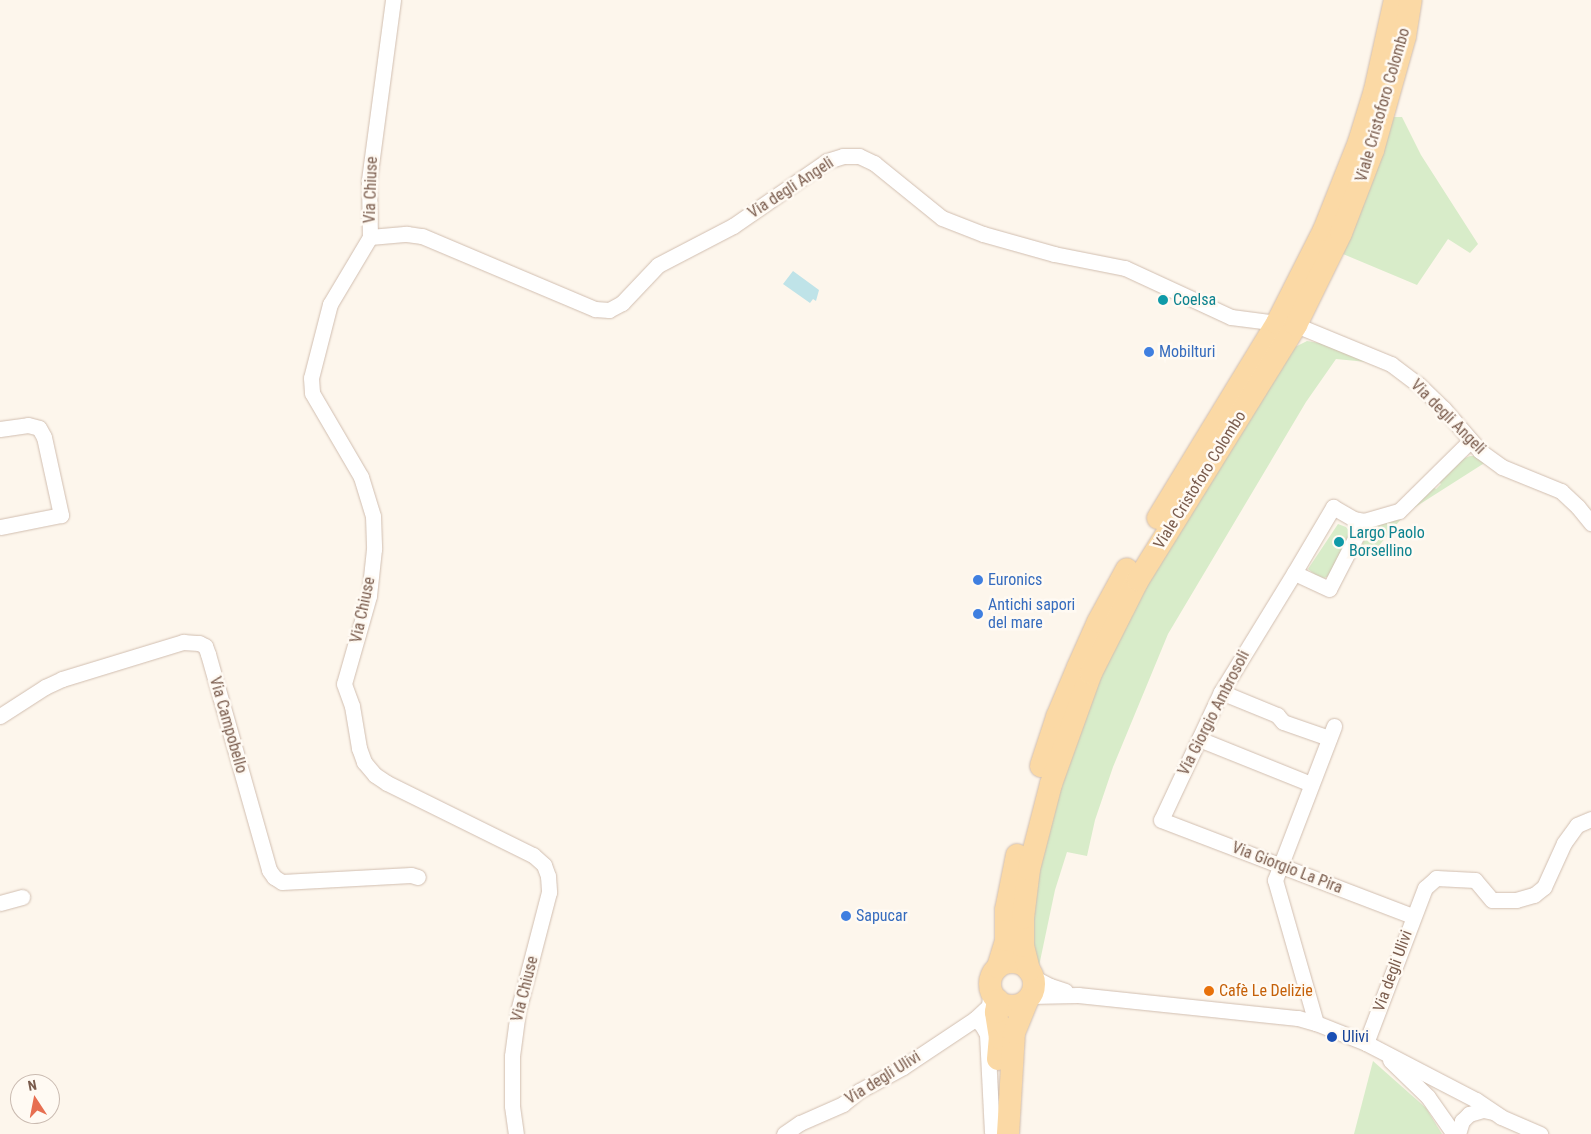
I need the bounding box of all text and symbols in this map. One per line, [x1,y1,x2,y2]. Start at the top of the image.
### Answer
street label: Viale Cristoforo Colombo [1352,26,1414,184]
street label: Via degli Angeli [745,153,837,223]
street label: Via Chiuse [360,156,382,224]
place label: Coelsa [1173,290,1216,310]
marker: Coelsa [1157,294,1169,306]
place label: Mobilturi [1159,342,1215,362]
marker: Mobilturi [1143,346,1155,358]
street label: Via degli Angeli [1407,376,1489,458]
street label: Viale Cristoforo Colombo [1150,408,1250,552]
place label: Largo Paolo Borsellino [1349,523,1425,561]
marker: Largo Paolo Borsellino [1333,536,1345,548]
place label: Euronics [988,570,1042,590]
marker: Euronics [972,574,984,586]
street label: Via Chiuse [347,575,379,645]
place label: Antichi sapori del mare [988,595,1075,633]
marker: Antichi sapori del mare [972,608,984,620]
street label: Via Giorgio Ambrosoli [1174,647,1254,779]
street label: Via Campobello [205,675,251,775]
street label: Via Giorgio La Pira [1229,838,1345,898]
place label: Sapucar [856,906,908,926]
marker: Sapucar [840,910,852,922]
street label: Via degli Ulivi [1369,928,1417,1014]
street label: Via Chiuse [508,954,542,1024]
place label: Cafè Le Delizie [1219,981,1313,1001]
marker: Cafè Le Delizie [1203,985,1215,997]
place label: Ulivi [1342,1027,1369,1047]
marker: Ulivi [1326,1031,1338,1043]
street label: Via degli Ulivi [842,1047,924,1109]
north arrow [10,1074,60,1124]
text: N [27,1077,38,1094]

